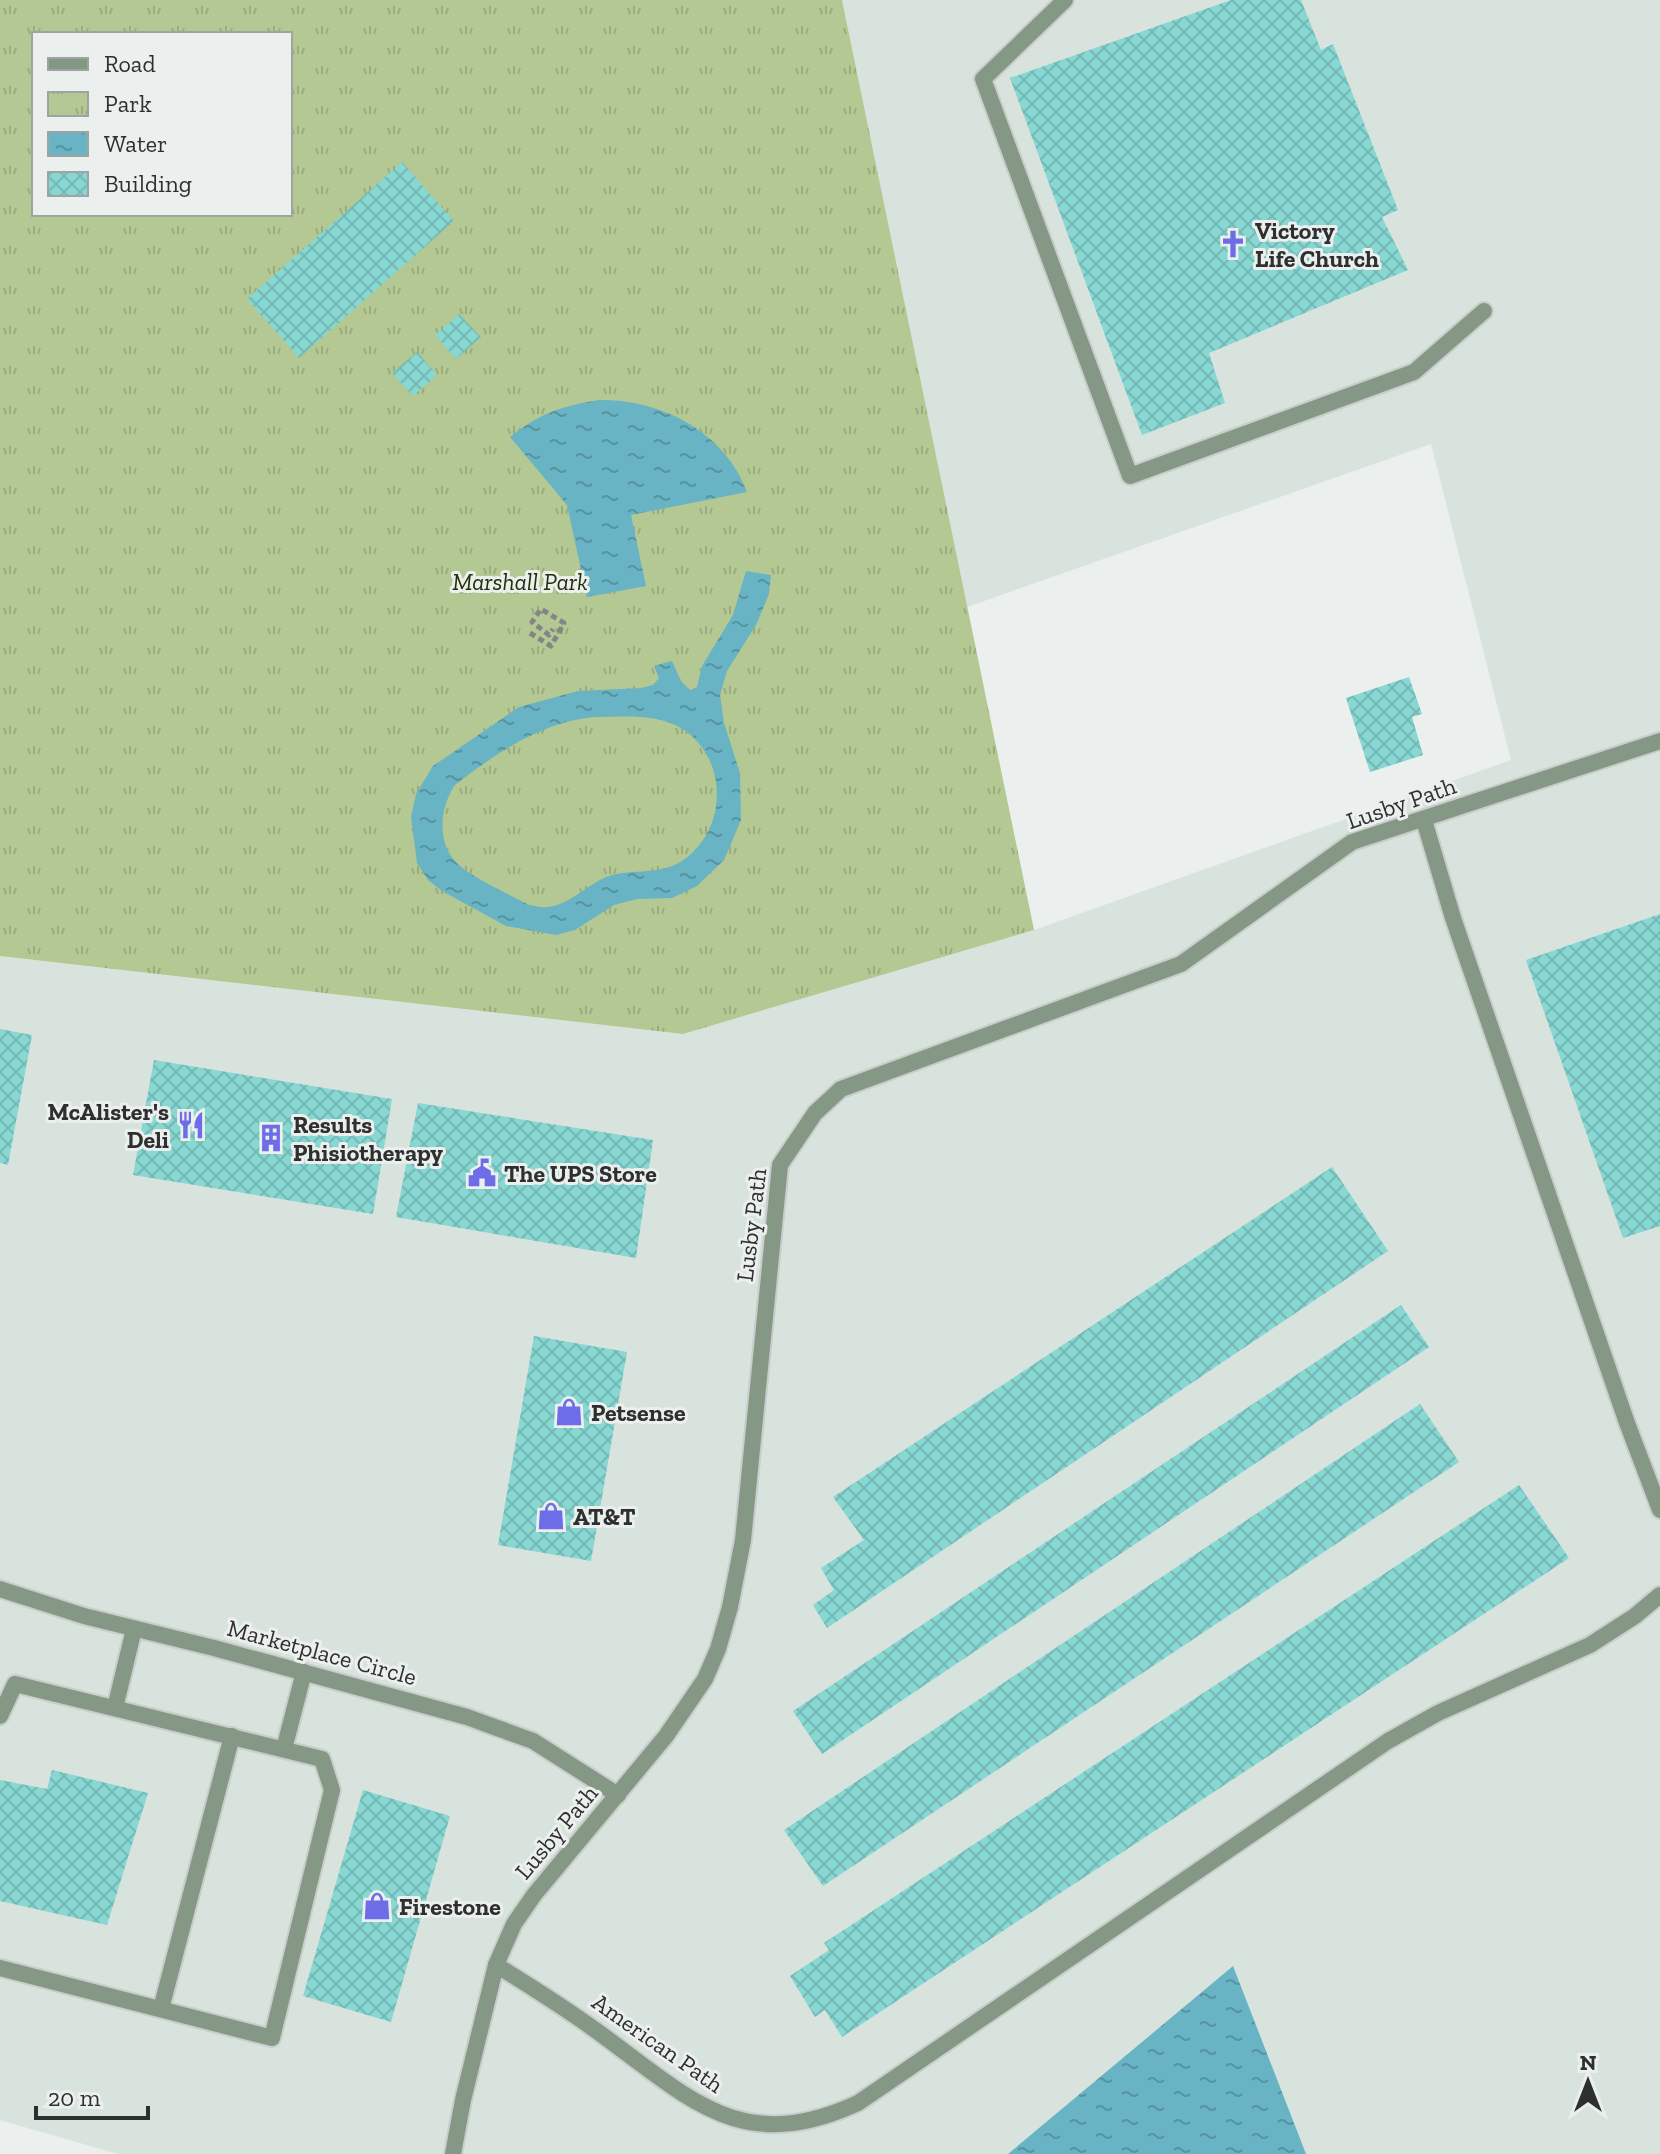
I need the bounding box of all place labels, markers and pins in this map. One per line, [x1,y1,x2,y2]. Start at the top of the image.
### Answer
place label: Victory Life Church [1255,216,1379,273]
church icon: Victory Life Church [1218,229,1248,259]
place label: McAlister's Deli [47,1097,169,1154]
restaurant icon: McAlister's Deli [176,1110,206,1140]
place label: Results Phisiotherapy [293,1110,443,1167]
building icon: Results Phisiotherapy [256,1123,286,1153]
public building icon: The UPS Store [467,1158,497,1188]
place label: The UPS Store [504,1159,657,1188]
shop icon: Petsense [554,1397,584,1427]
place label: Petsense [591,1398,686,1427]
shop icon: AT&T [536,1501,566,1531]
place label: AT&T [573,1502,636,1531]
shop icon: Firestone [362,1891,392,1921]
place label: Firestone [399,1892,501,1921]

